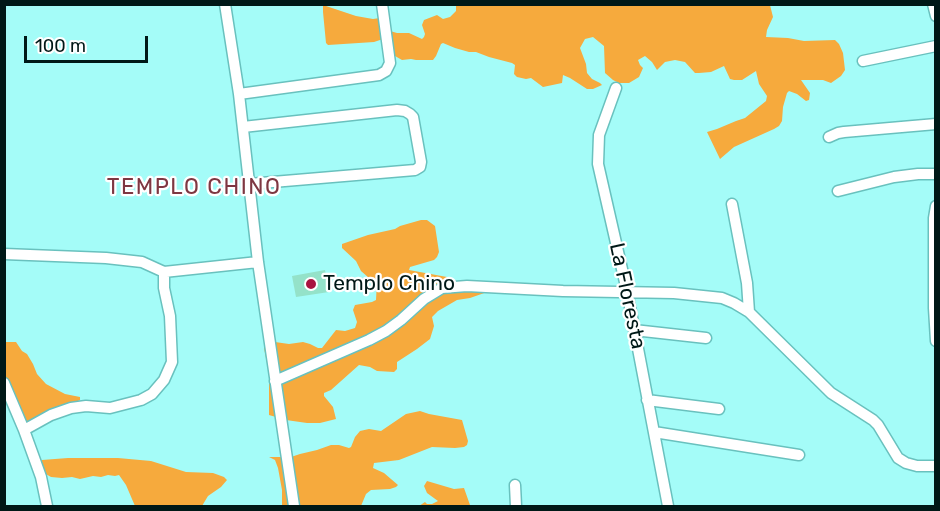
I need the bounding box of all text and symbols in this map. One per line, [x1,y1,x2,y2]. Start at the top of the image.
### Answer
scale bar [27,24,152,62]
text: 100 m [35,35,86,57]
district label: TEMPLO CHINO [107,175,281,201]
street label: La Floresta [603,241,651,351]
place label: Templo Chino [323,271,455,297]
marker: Templo Chino [304,277,318,291]

